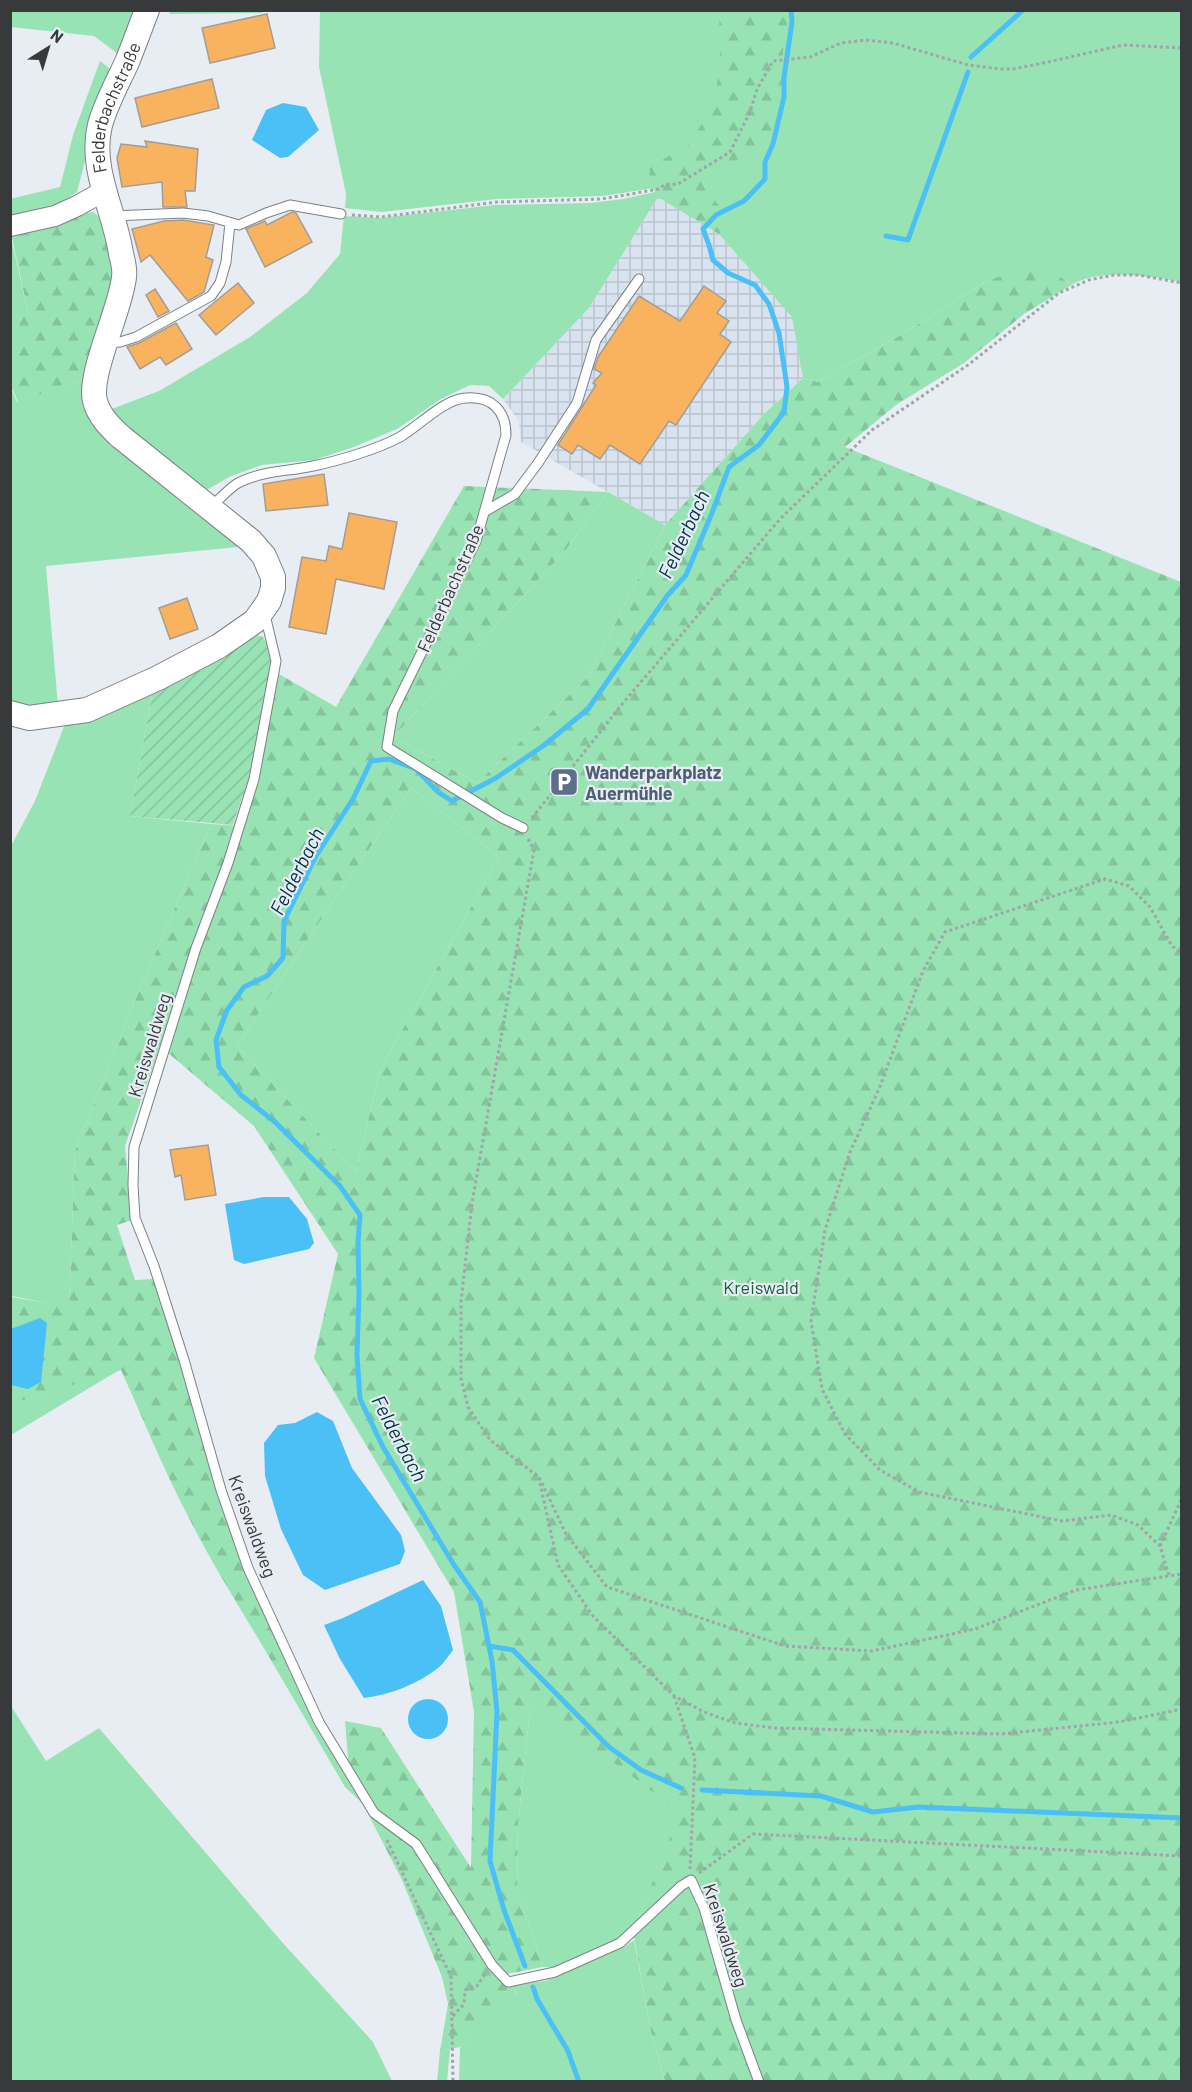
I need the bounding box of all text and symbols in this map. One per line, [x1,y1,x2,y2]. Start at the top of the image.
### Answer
north arrow [18,18,78,78]
text: N [47,25,67,46]
street label: Felderbachstraße [86,39,145,175]
water label: Felderbach [652,486,714,582]
street label: Felderbachstraße [412,521,488,655]
place label: Wanderparkplatz Auermühle [585,761,721,804]
parking icon: Wanderparkplatz Auermühle [548,766,580,798]
water label: Felderbach [264,823,328,919]
street label: Kreiswaldweg [123,990,175,1100]
park label: Kreiswald [723,1276,799,1298]
water label: Felderbach [367,1391,433,1485]
street label: Kreiswaldweg [224,1472,282,1580]
street label: Kreiswaldweg [699,1880,753,1990]

